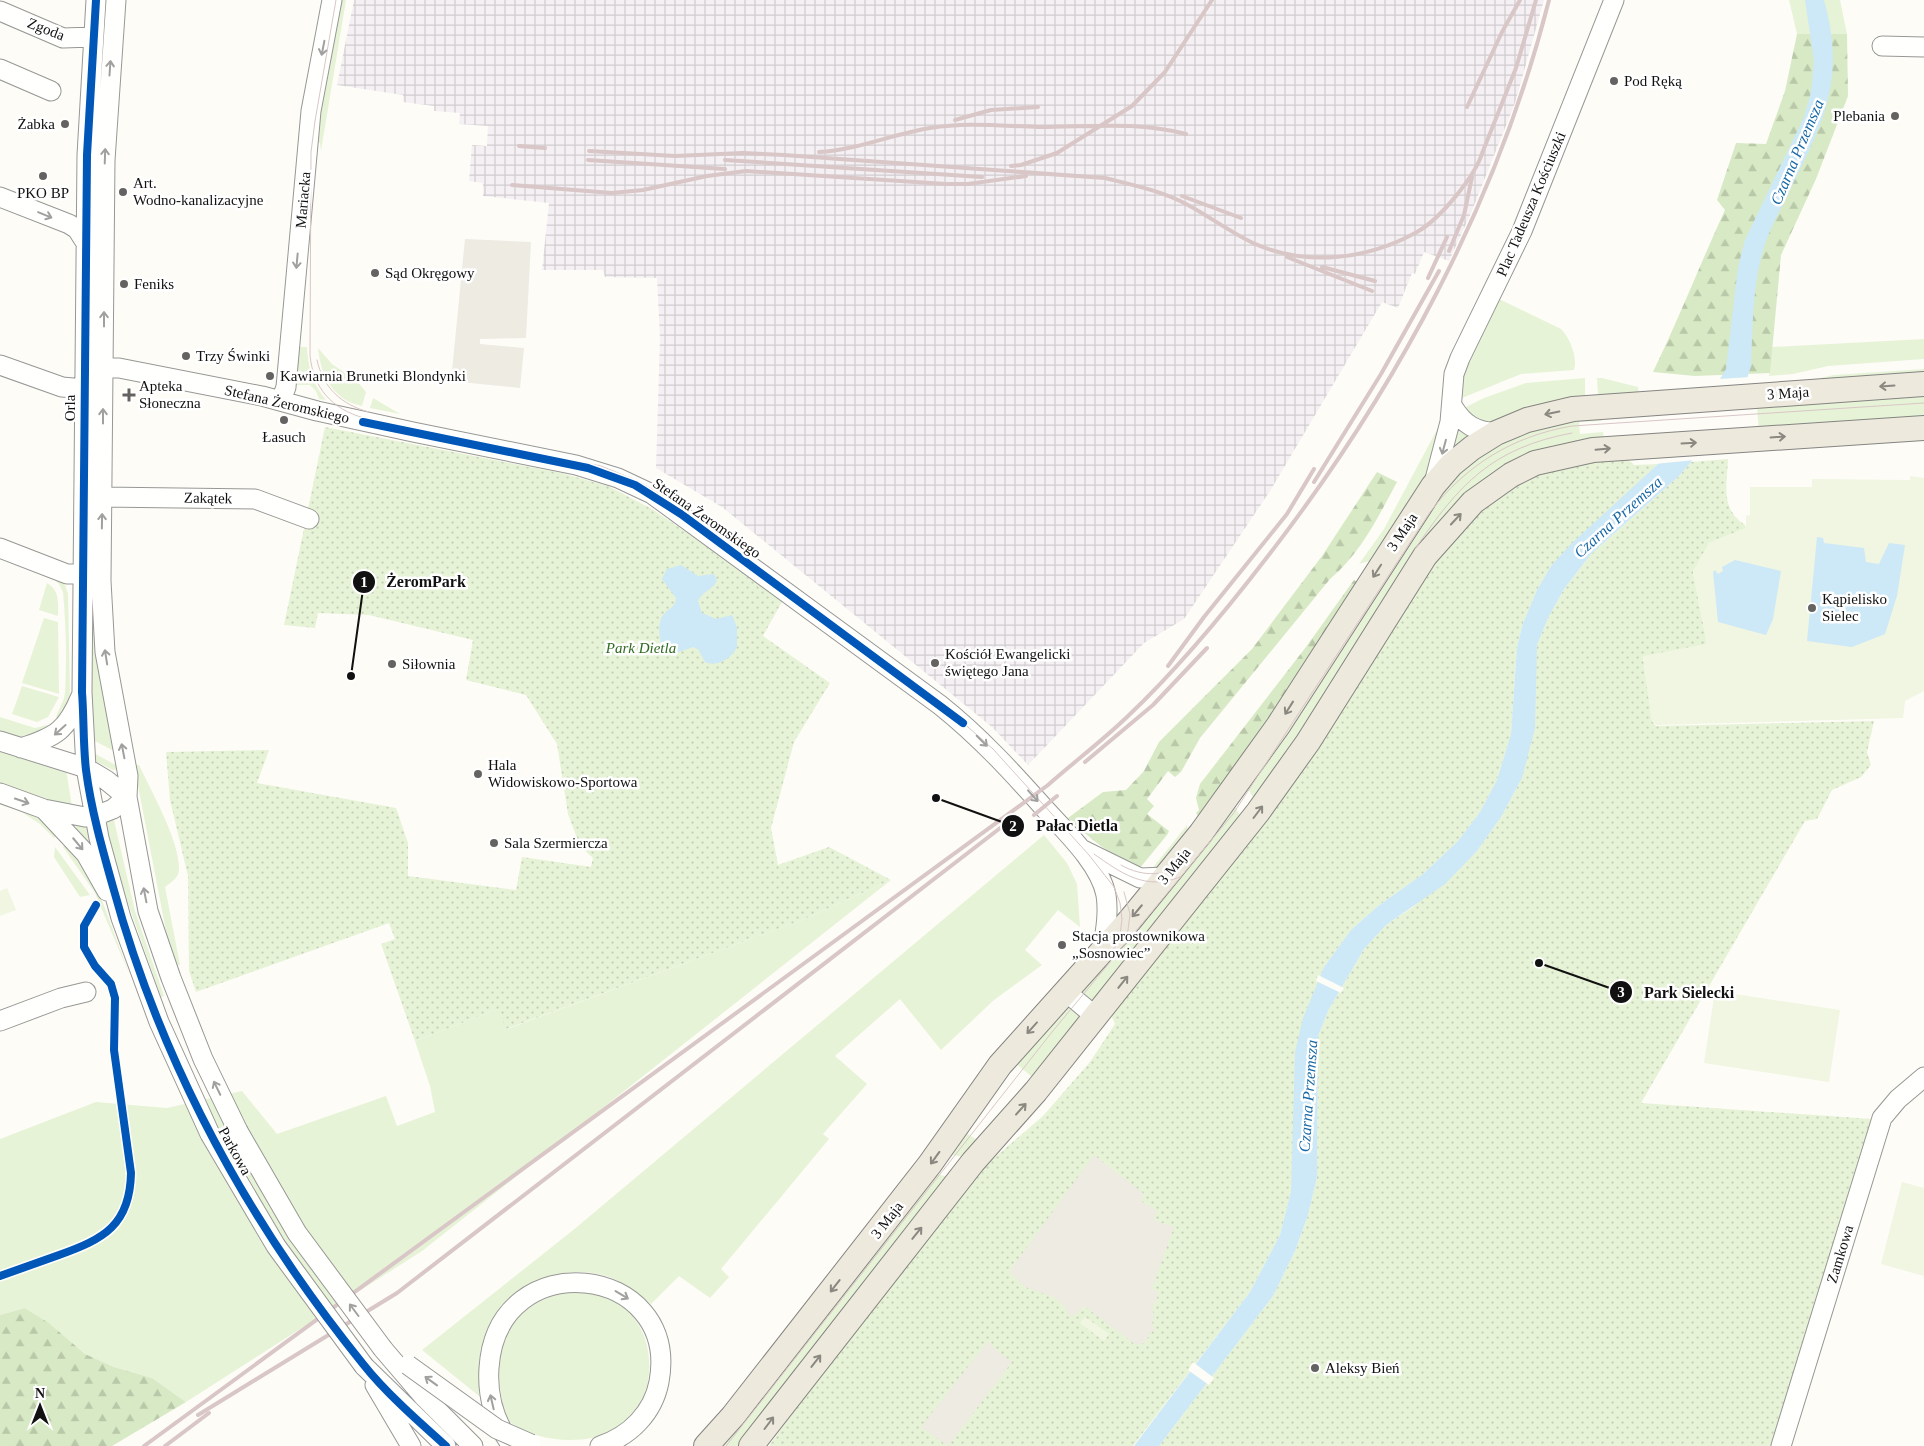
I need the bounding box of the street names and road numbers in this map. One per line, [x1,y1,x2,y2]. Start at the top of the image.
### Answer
street label: Zgoda [25,15,67,43]
street label: Plac Tadeusza Kościuszki [1493,129,1569,279]
street label: Mariacka [293,171,313,229]
street label: Stefana Żeromskiego [223,382,351,426]
street label: 3 Maja [1766,384,1810,402]
street label: Orla [62,394,78,421]
street label: Stefana Żeromskiego [650,475,764,561]
street label: Zakątek [184,490,233,506]
street label: 3 Maja [1384,510,1421,554]
street label: 3 Maja [1155,844,1194,887]
street label: Parkowa [215,1124,255,1178]
street label: 3 Maja [868,1198,906,1242]
street label: Zamkowa [1824,1223,1857,1285]

